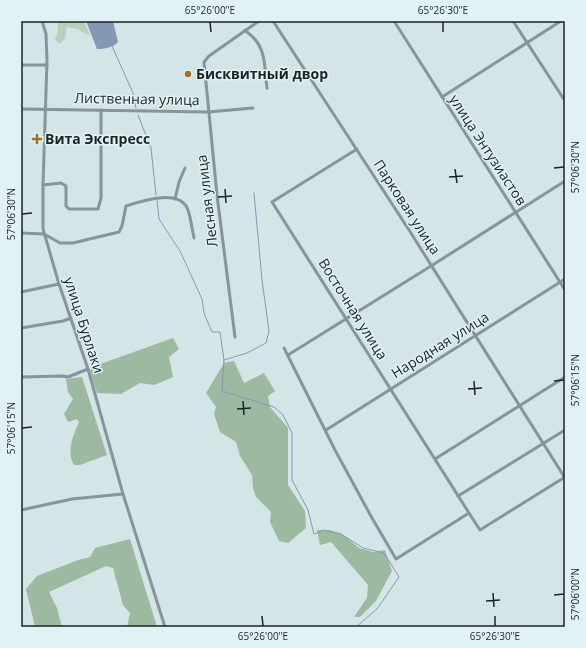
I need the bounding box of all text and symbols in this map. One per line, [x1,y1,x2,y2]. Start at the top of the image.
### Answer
text: 65°26'00"E [185,3,235,17]
text: 65°26'30"E [418,3,468,17]
place label: Бисквитный двор [196,64,328,83]
marker: Бисквитный двор [183,69,193,79]
street label: Лиственная улица [74,88,200,109]
street label: улица Энтузиастов [445,91,531,209]
place label: Вита Экспресс [45,129,150,148]
marker: Вита Экспресс [32,134,42,144]
text: 57°06'30"N [568,141,582,193]
street label: Лесная улица [191,154,222,248]
street label: Парковая улица [370,155,445,258]
text: 57°06'30"N [4,188,18,240]
street label: Восточная улица [315,254,392,363]
street label: улица Бурлаки [60,274,109,375]
street label: Народная улица [387,307,492,382]
text: 57°06'15"N [568,354,582,406]
text: 57°06'15"N [4,402,18,454]
text: 57°06'00"N [568,568,582,620]
text: 65°26'00"E [238,629,288,643]
text: 65°26'30"E [470,629,520,643]

